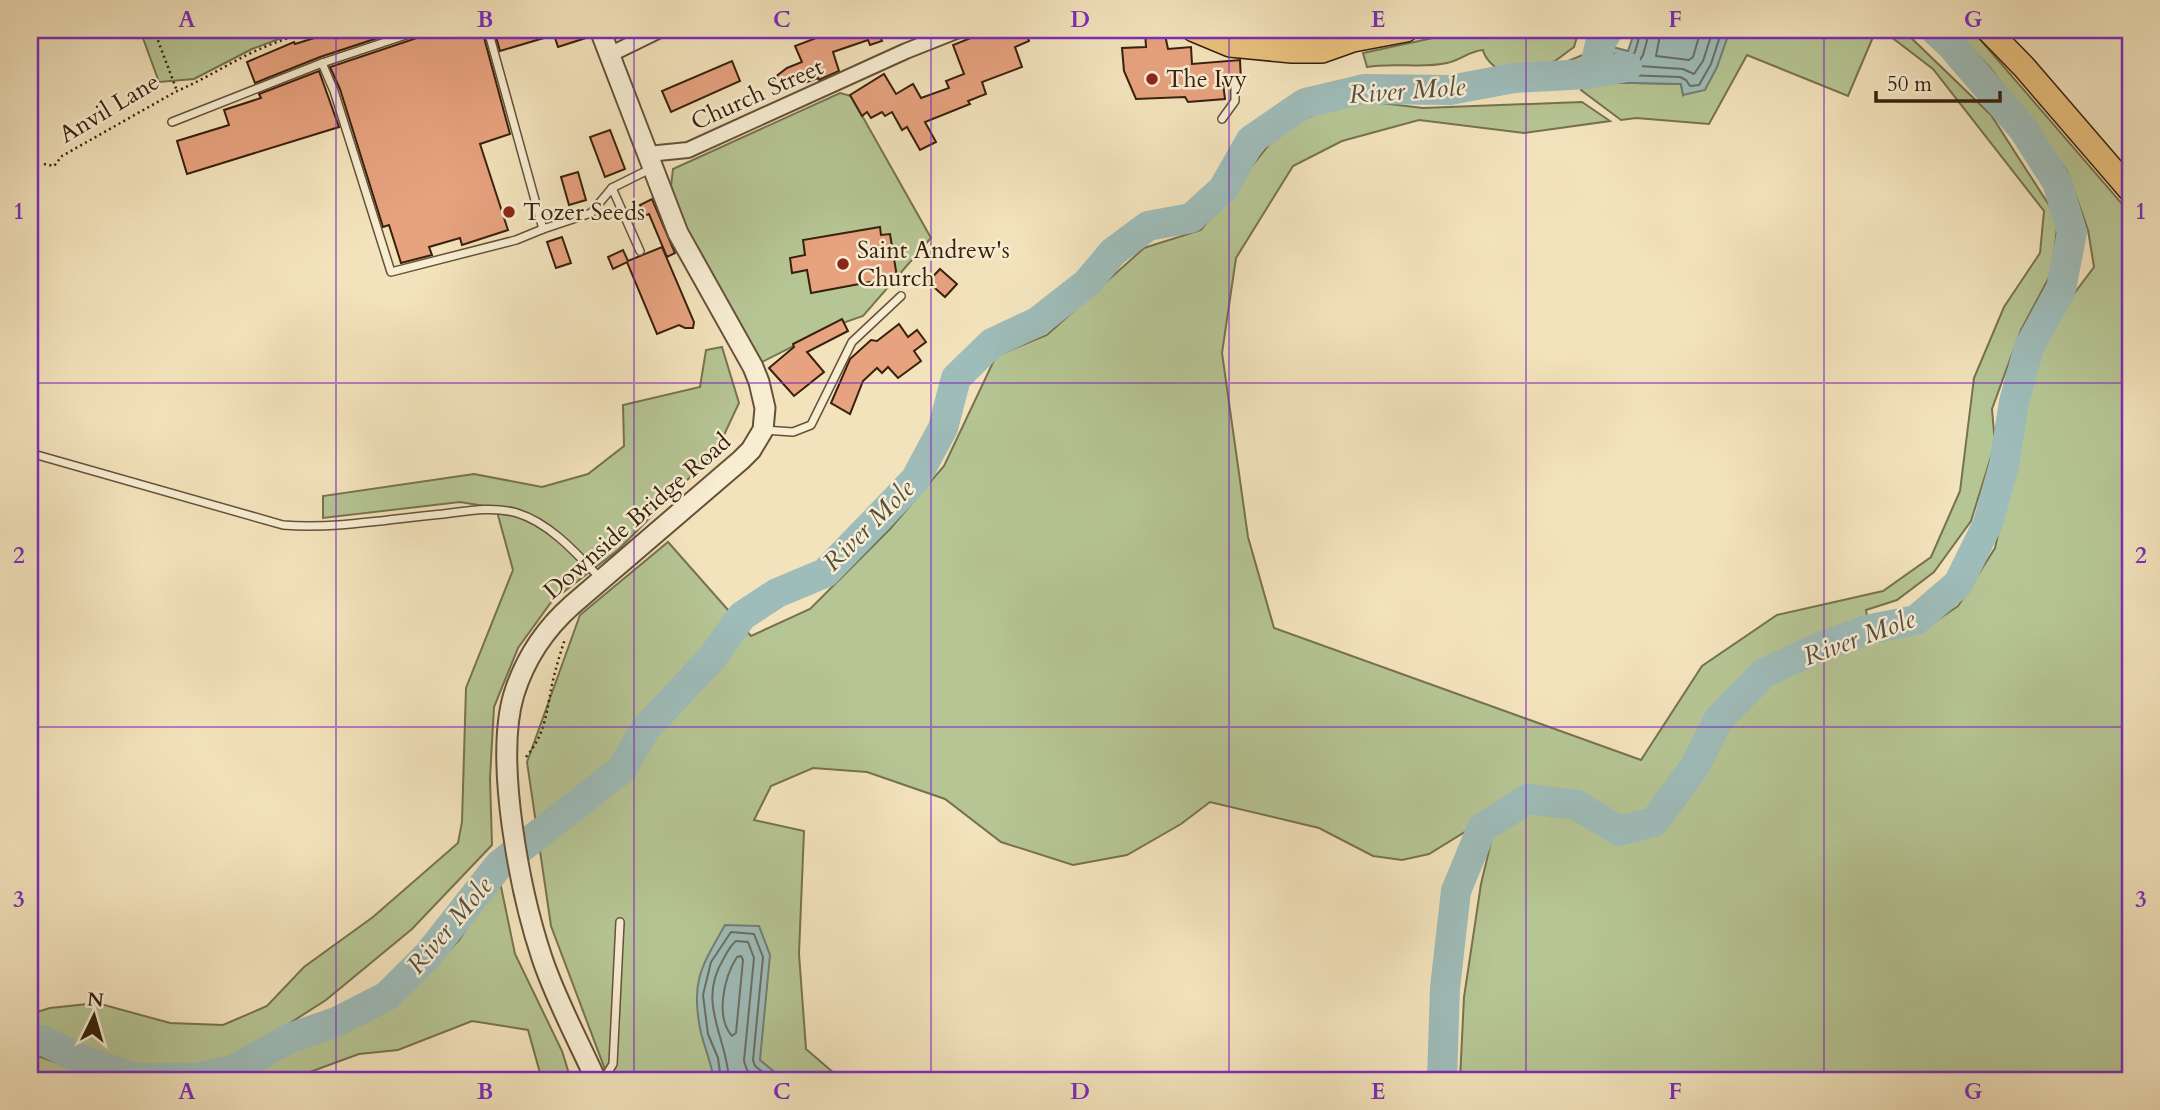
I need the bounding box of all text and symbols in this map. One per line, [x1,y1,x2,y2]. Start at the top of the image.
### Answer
text: A [178,4,196,35]
text: B [477,4,493,35]
text: C [773,4,791,35]
text: D [1070,4,1090,35]
text: E [1371,4,1385,35]
text: F [1668,4,1682,35]
text: G [1964,4,1983,35]
street label: Church Street [686,50,829,138]
scale bar [1876,60,2001,104]
place label: The Ivy [1166,63,1247,96]
street label: Anvil Lane [53,66,166,151]
water label: River Mole [1348,69,1467,112]
text: 50 m [1887,70,1932,99]
marker: The Ivy [1144,71,1160,87]
text: 1 [13,196,25,227]
place label: Tozer Seeds [523,196,645,229]
text: 1 [2135,196,2147,227]
marker: Tozer Seeds [501,204,517,220]
place label: Saint Andrew's Church [857,234,1010,295]
marker: Saint Andrew's Church [835,256,851,272]
street label: Downside Bridge Road [537,426,738,607]
water label: River Mole [815,471,923,579]
text: 2 [13,540,25,571]
text: 2 [2135,540,2147,571]
water label: River Mole [1798,601,1921,674]
water label: River Mole [399,869,501,981]
text: 3 [13,884,25,915]
text: 3 [2135,884,2147,915]
north arrow [60,981,130,1050]
text: N [86,986,105,1014]
text: A [178,1076,196,1107]
text: B [477,1076,493,1107]
text: C [773,1076,791,1107]
text: D [1070,1076,1090,1107]
text: E [1371,1076,1385,1107]
text: F [1668,1076,1682,1107]
text: G [1964,1076,1983,1107]

